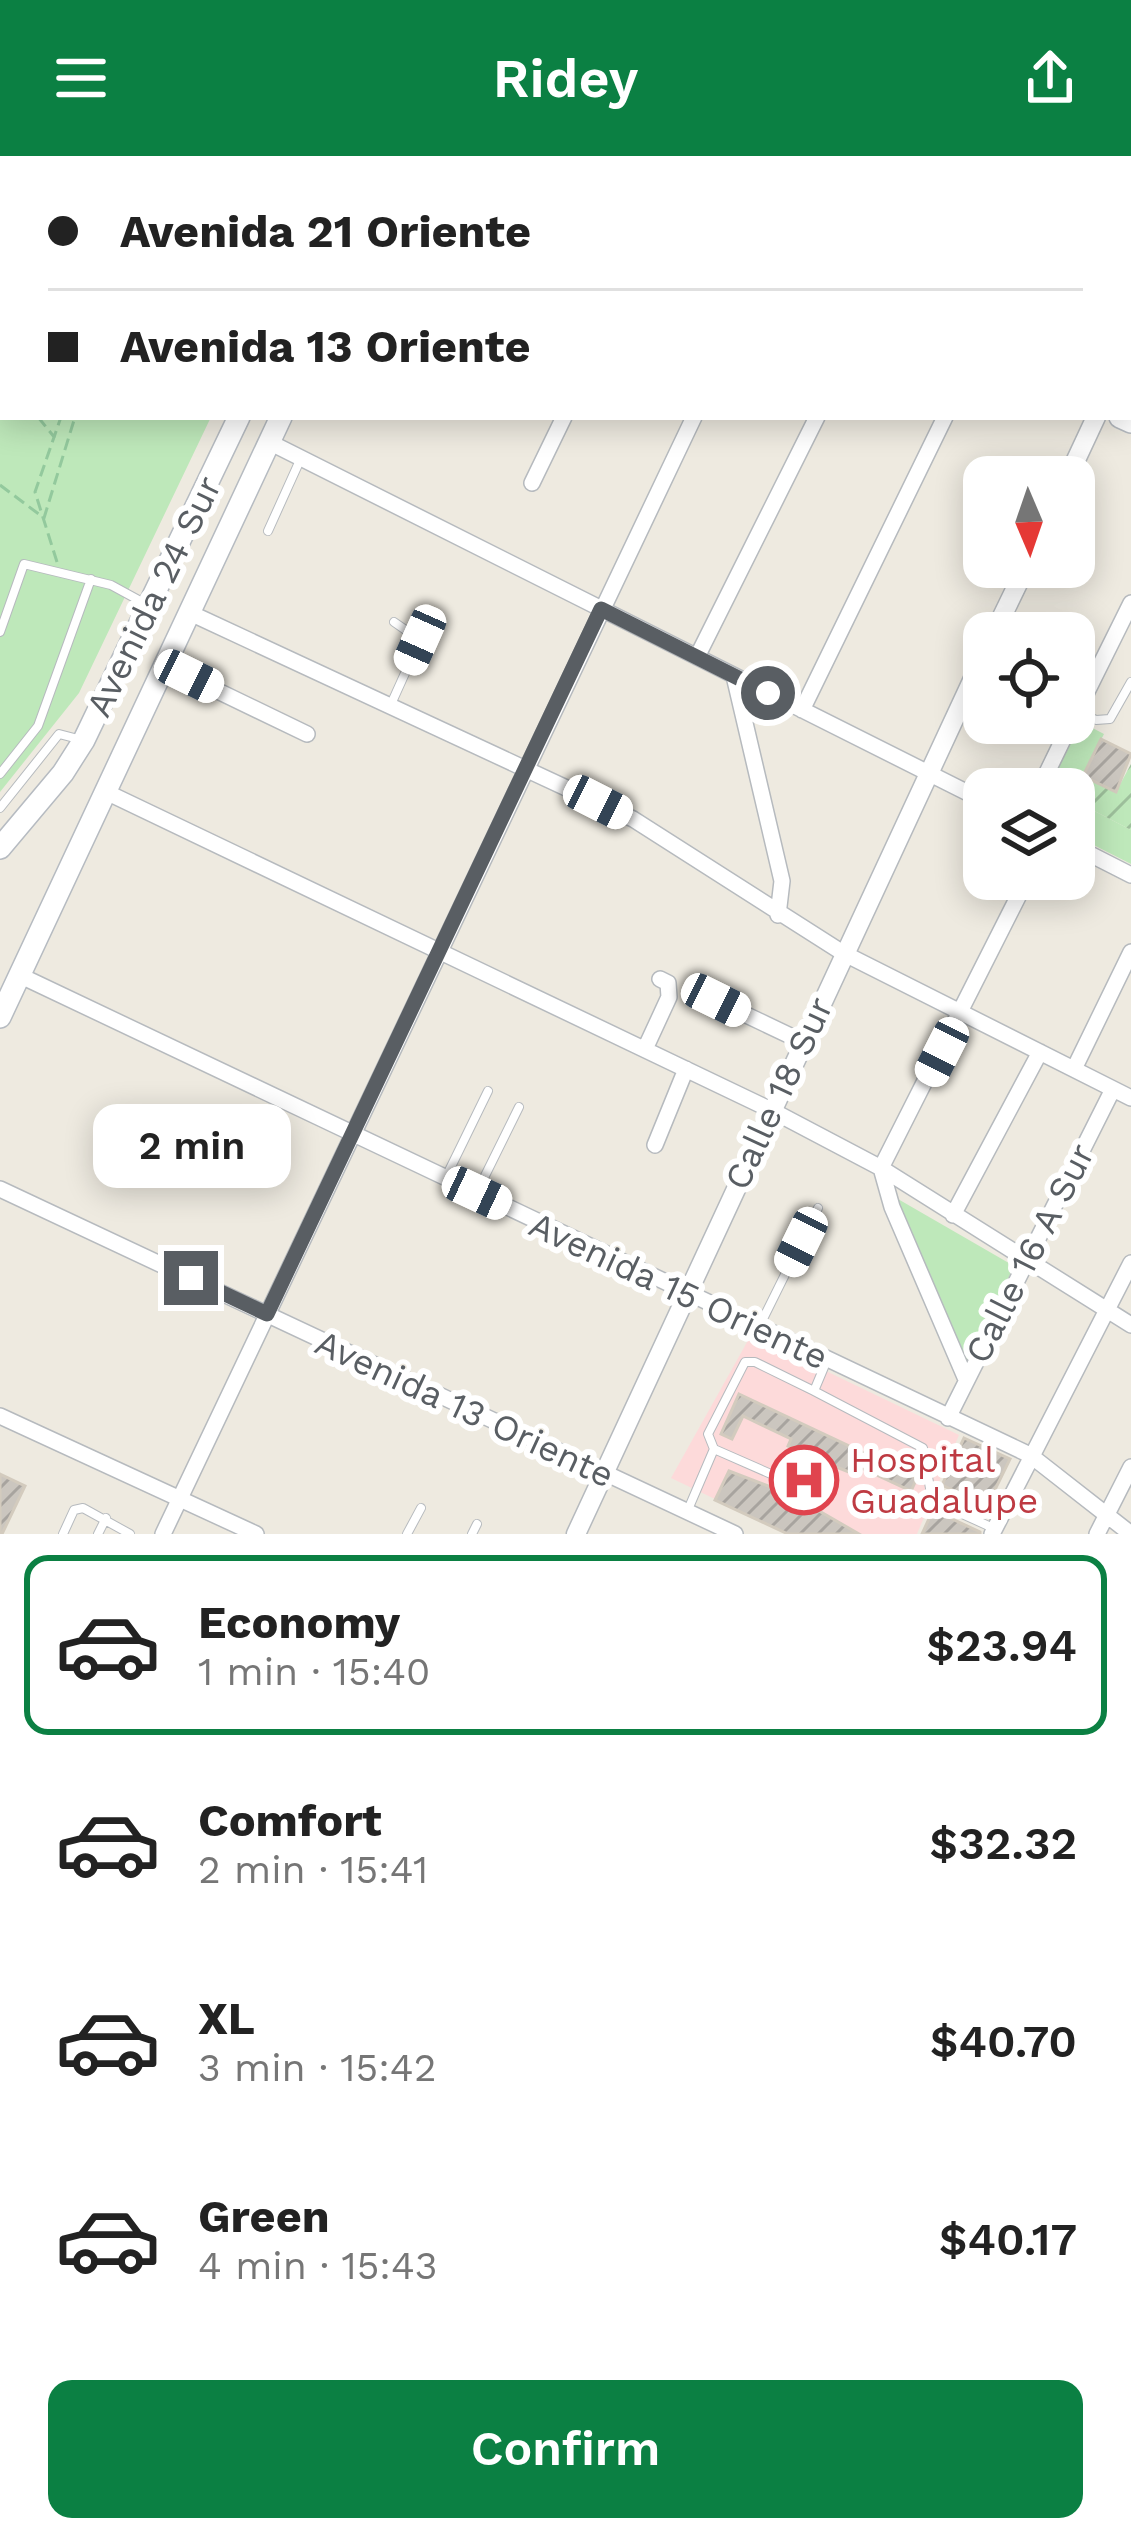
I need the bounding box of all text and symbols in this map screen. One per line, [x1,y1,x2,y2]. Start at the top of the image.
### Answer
icon: menu [48,45,114,111]
icon: share [1017,45,1083,111]
text: Ridey [493,47,638,110]
text: Avenida 21 Oriente [120,205,531,258]
text: Avenida 13 Oriente [120,320,531,373]
north arrow [963,456,1095,588]
map controls [963,456,1095,900]
street label: Avenida 24 Sur [78,469,230,724]
car [389,600,451,680]
button: locate [963,612,1095,744]
car [149,644,229,708]
route start [741,666,795,720]
button: layers [963,768,1095,900]
car [558,770,638,834]
car [676,968,756,1032]
street label: Calle 18 Sur [716,990,842,1196]
car [910,1012,974,1092]
callout: 2 min [92,1104,290,1188]
text: 2 min [139,1123,245,1168]
street label: Calle 16 A Sur [957,1137,1103,1370]
car [437,1161,517,1225]
car [769,1202,833,1282]
street label: Avenida 15 Oriente [523,1203,835,1379]
route end [164,1251,218,1305]
street label: Avenida 13 Oriente [309,1321,621,1497]
place label: Hospital Guadalupe [850,1439,1038,1522]
hospital icon: Hospital Guadalupe [769,1445,839,1515]
icon: car [54,1591,162,1699]
text: Economy [198,1596,400,1649]
text: $23.94 [926,1619,1077,1672]
text: 1 min · 15:40 [198,1649,430,1694]
icon: car [54,1789,162,1897]
text: Comfort [198,1794,382,1847]
text: $32.32 [930,1817,1077,1870]
text: 2 min · 15:41 [198,1847,428,1892]
icon: car [54,1987,162,2095]
text: XL [198,1992,255,2045]
text: $40.70 [930,2015,1077,2068]
text: 3 min · 15:42 [198,2045,436,2090]
icon: car [54,2185,162,2293]
text: Green [198,2190,330,2243]
text: $40.17 [939,2213,1077,2266]
text: 4 min · 15:43 [198,2243,437,2288]
button: Confirm [48,2380,1083,2518]

